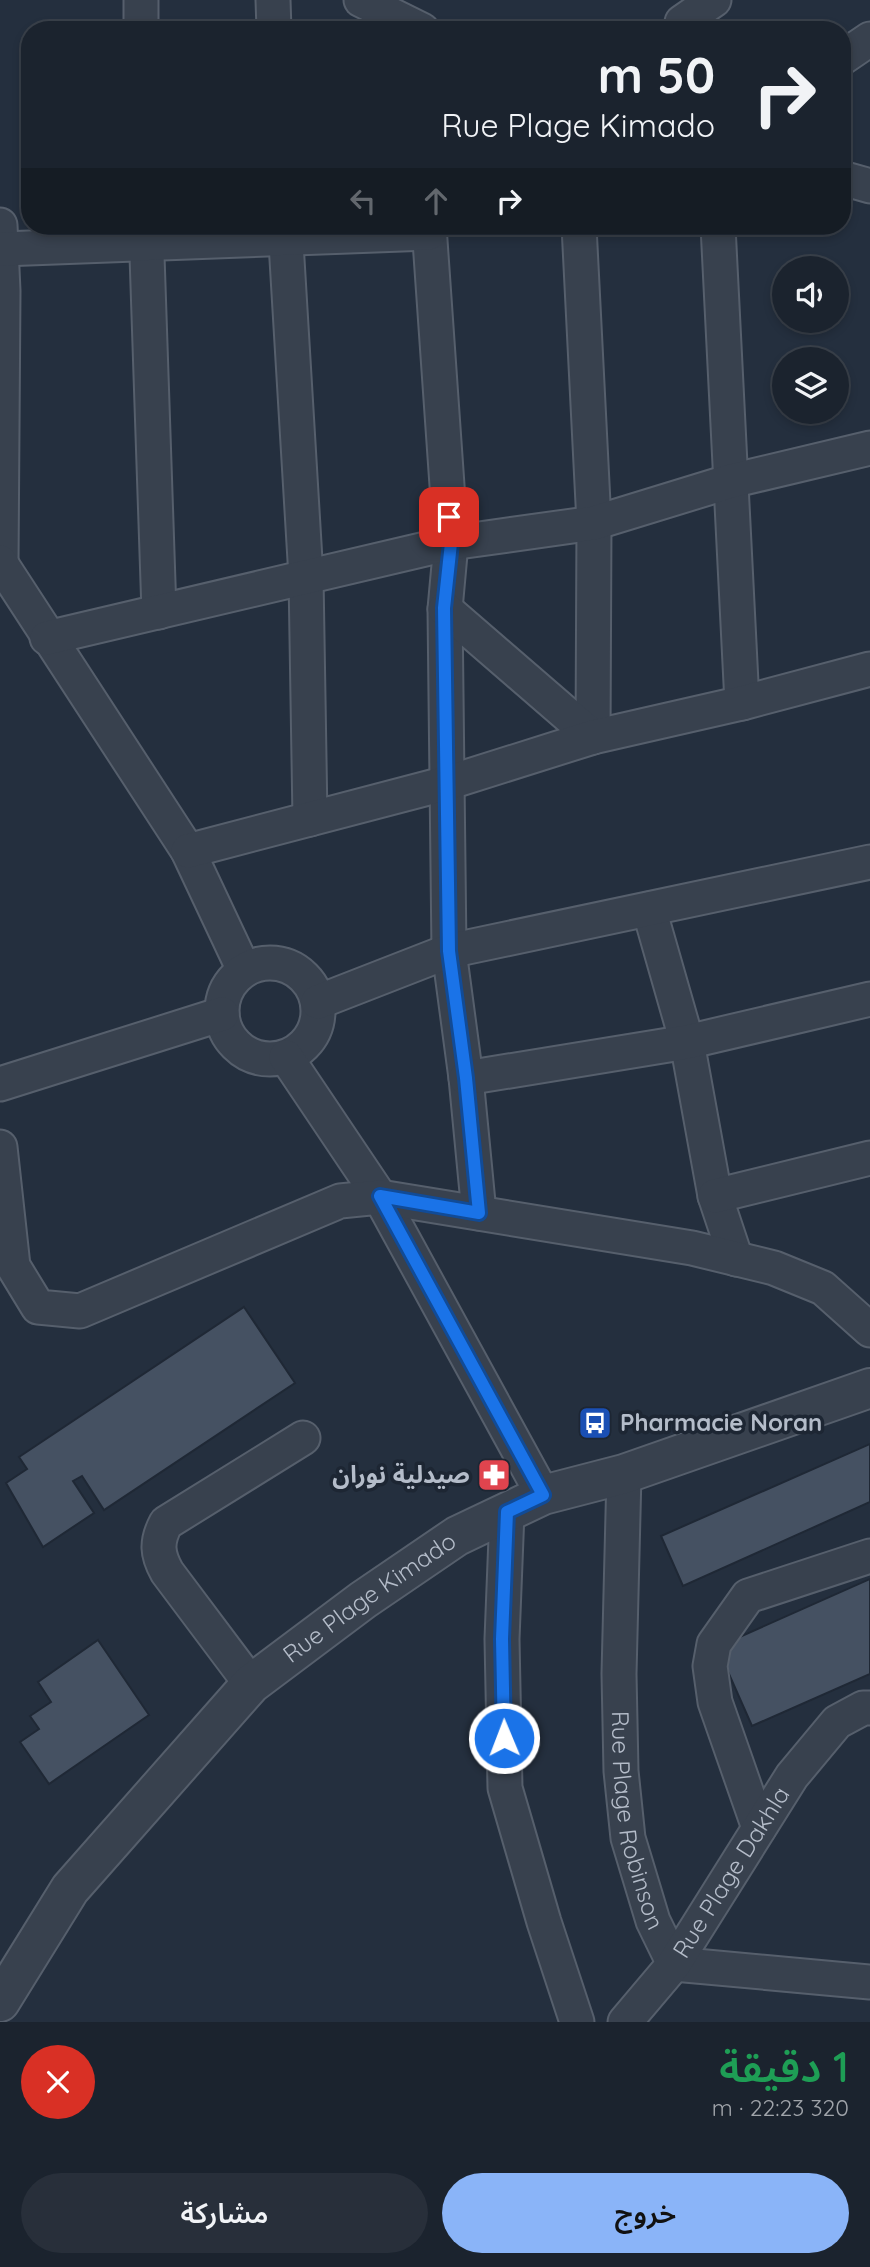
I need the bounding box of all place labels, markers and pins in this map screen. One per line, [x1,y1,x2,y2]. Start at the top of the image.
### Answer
pin [419,487,479,547]
bus stop icon: Pharmacie Noran [576,1404,614,1442]
place label: Pharmacie Noran [620,1407,822,1437]
pharmacy icon: صيدلية نوران [475,1456,513,1494]
place label: صيدلية نوران [332,1459,470,1489]

